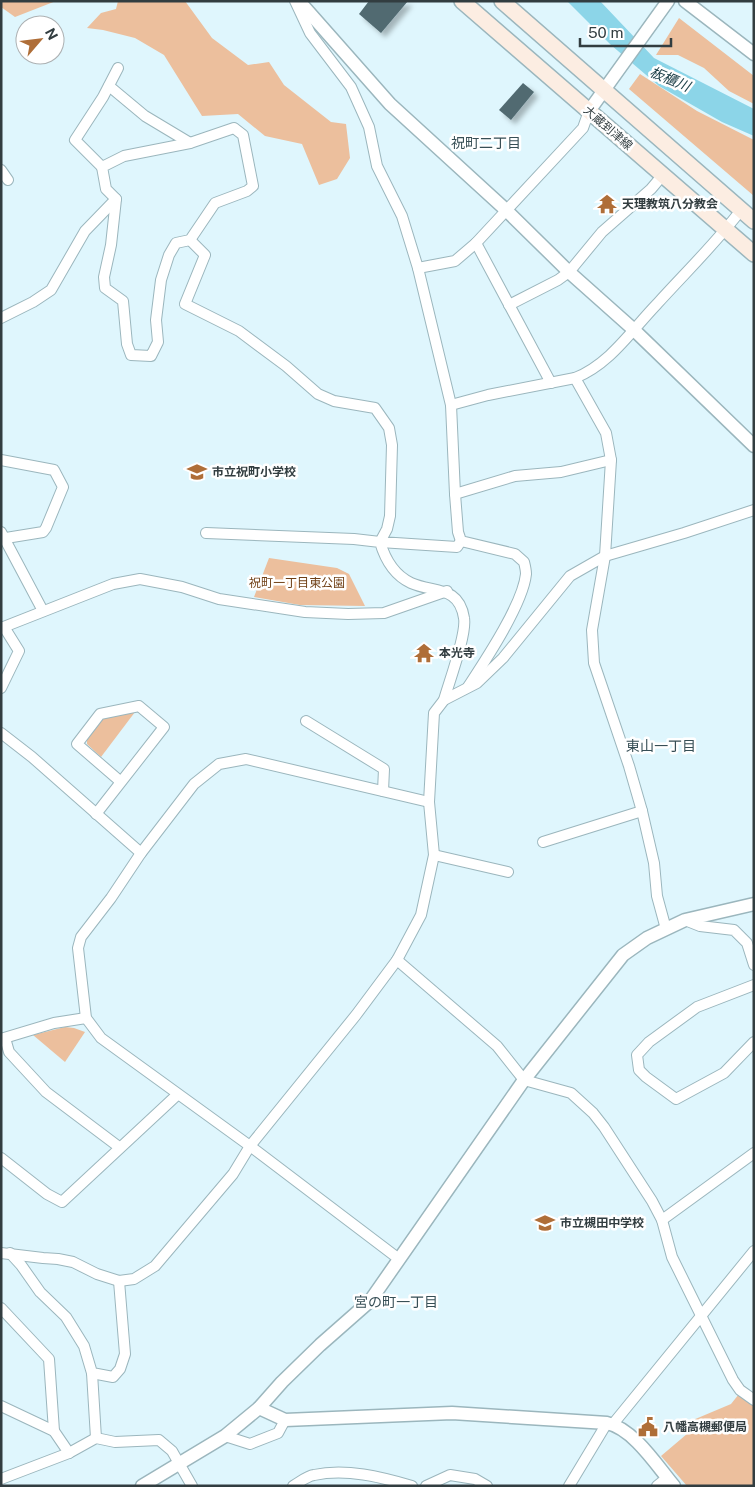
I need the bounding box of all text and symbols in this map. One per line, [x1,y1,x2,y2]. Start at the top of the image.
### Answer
north arrow [15,15,65,65]
scale bar [580,15,671,47]
text: 50 m [588,24,623,41]
text: N [42,25,61,42]
water label: 板櫃川 [648,63,694,95]
street label: 大蔵到津線 [581,103,635,153]
district label: 祝町二丁目 [451,135,521,151]
temple icon: 天理教筑八分教会 [596,193,618,215]
place label: 天理教筑八分教会 [622,197,718,211]
school or university icon: 市立祝町小学校 [186,461,208,483]
place label: 市立祝町小学校 [212,465,296,479]
park label: 祝町一丁目東公園 [249,576,345,590]
temple icon: 本光寺 [413,642,435,664]
place label: 本光寺 [439,646,475,660]
district label: 東山一丁目 [626,738,696,754]
school or university icon: 市立槻田中学校 [534,1212,556,1234]
place label: 市立槻田中学校 [560,1216,644,1230]
district label: 宮の町一丁目 [354,1294,438,1310]
public building icon: 八幡高槻郵便局 [637,1416,659,1438]
place label: 八幡高槻郵便局 [663,1420,747,1434]

